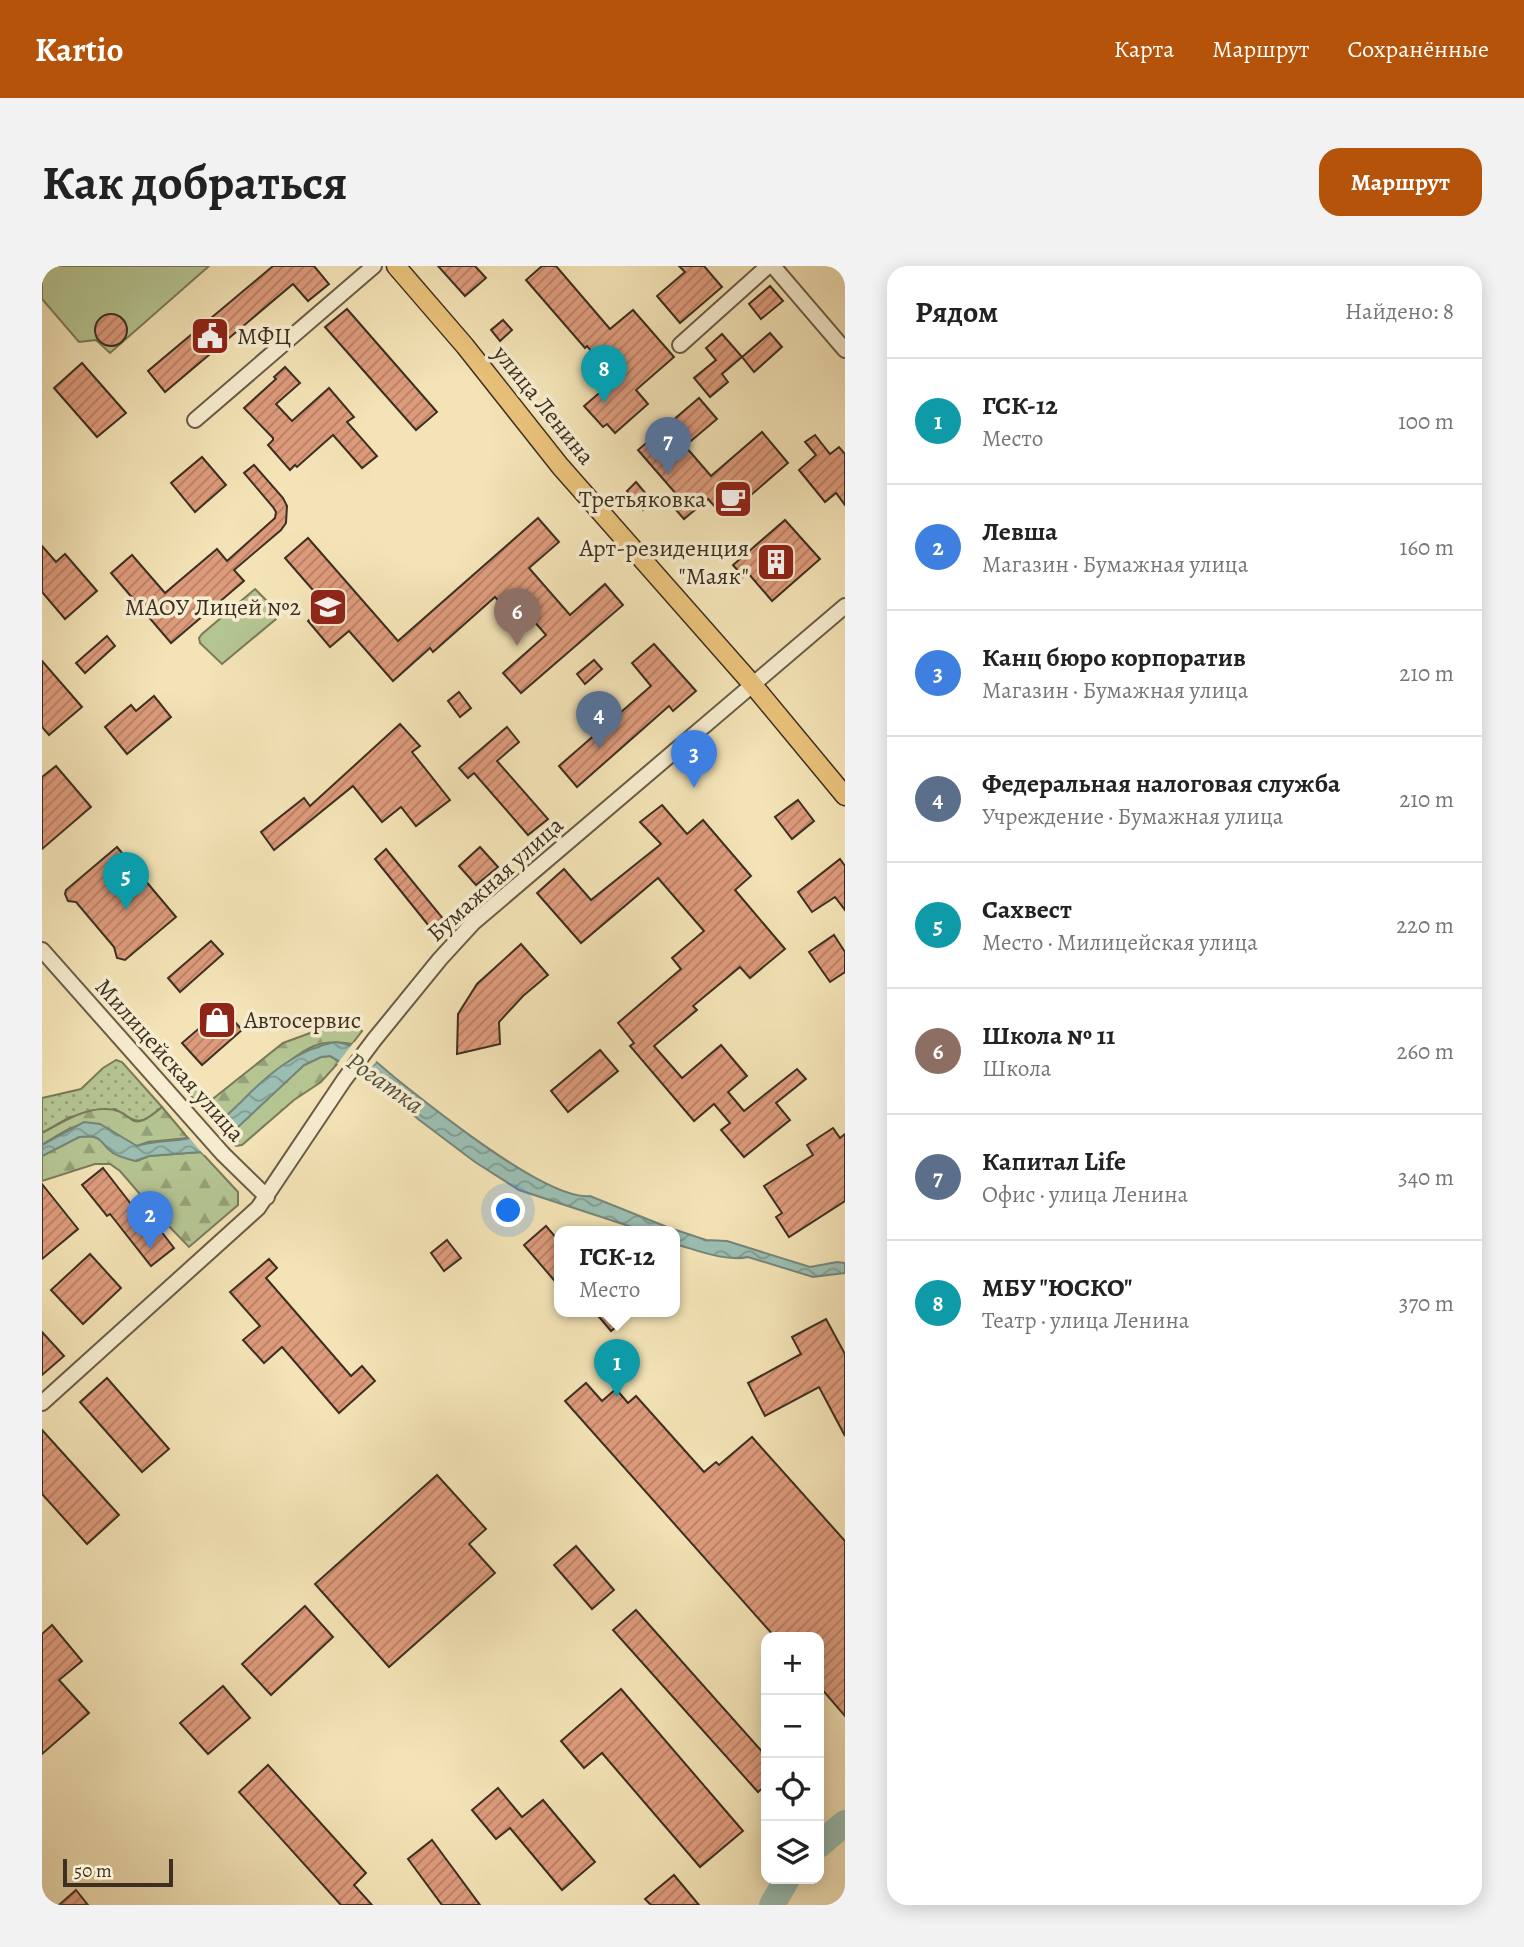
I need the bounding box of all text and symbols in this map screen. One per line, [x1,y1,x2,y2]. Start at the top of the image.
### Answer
text: Kartio [35,27,123,72]
text: Карта [1114,33,1174,65]
text: Маршрут [1212,33,1310,65]
text: Сохранённые [1348,33,1489,65]
button: Маршрут [1319,148,1482,216]
text: Как добраться [42,149,348,216]
text: Рядом [915,292,998,332]
text: Найдено: 8 [1345,296,1454,327]
public building icon: МФЦ [189,315,231,357]
place label: МФЦ [237,320,291,352]
street label: улица Ленина [485,338,602,471]
pin: 8 [581,345,627,403]
text: ГСК-12 [982,388,1058,423]
text: 1 [934,406,942,437]
text: 100 m [1398,406,1454,437]
pin: 7 [645,417,691,475]
text: Место [982,423,1043,454]
cafe icon: Третьяковка [712,478,754,520]
place label: Третьяковка [579,483,706,515]
text: Левша [982,514,1058,549]
place label: Арт-резиденция "Маяк" [578,532,749,592]
text: 2 [932,532,944,563]
text: 160 m [1400,532,1454,563]
building icon: Арт-резиденция "Маяк" [755,541,797,583]
text: Магазин · Бумажная улица [982,549,1248,580]
school or university icon: МАОУ Лицей №2 [307,586,349,628]
pin: 6 [494,588,540,646]
place label: МАОУ Лицей №2 [125,591,301,623]
text: Канц бюро корпоратив [982,640,1246,675]
text: 3 [933,658,943,689]
text: 210 m [1399,658,1454,689]
text: Магазин · Бумажная улица [982,675,1248,706]
pin: 4 [576,691,622,749]
pin: 3 [671,730,717,788]
text: Федеральная налоговая служба [982,766,1340,801]
text: 4 [933,784,943,815]
text: 210 m [1399,784,1454,815]
text: Учреждение · Бумажная улица [982,801,1283,832]
street label: Бумажная улица [420,809,570,949]
pin: 5 [103,852,149,910]
text: Сахвест [982,892,1072,927]
text: 5 [933,910,943,941]
text: 220 m [1396,910,1454,941]
text: Место · Милицейская улица [982,927,1258,958]
street label: Милицейская улица [88,971,252,1149]
shop icon: Автосервис [196,999,238,1041]
place label: Автосервис [243,1004,361,1036]
text: Школа № 11 [982,1018,1115,1053]
text: 6 [933,1036,943,1067]
text: 260 m [1396,1036,1454,1067]
water label: Рогатка [339,1044,431,1122]
text: Школа [982,1053,1051,1084]
text: Капитал Life [982,1144,1126,1179]
text: 7 [933,1162,943,1193]
text: 340 m [1398,1162,1454,1193]
text: Офис · улица Ленина [982,1179,1188,1210]
pin: 2 [127,1191,173,1249]
your location [491,1193,525,1227]
popup [554,1226,680,1317]
text: ГСК-12 [579,1239,655,1274]
text: МБУ "ЮСКО" [982,1270,1132,1305]
text: Место [579,1274,640,1305]
text: 8 [932,1288,944,1319]
text: 370 m [1399,1288,1454,1319]
text: Театр · улица Ленина [982,1305,1189,1336]
pin: 1 [594,1339,640,1397]
map controls [761,1632,824,1884]
button: + [761,1632,824,1695]
button: − [761,1695,824,1758]
button: locate [761,1758,824,1821]
button: layers [761,1821,824,1884]
scale bar [63,1856,173,1888]
text: 50 m [74,1858,112,1884]

